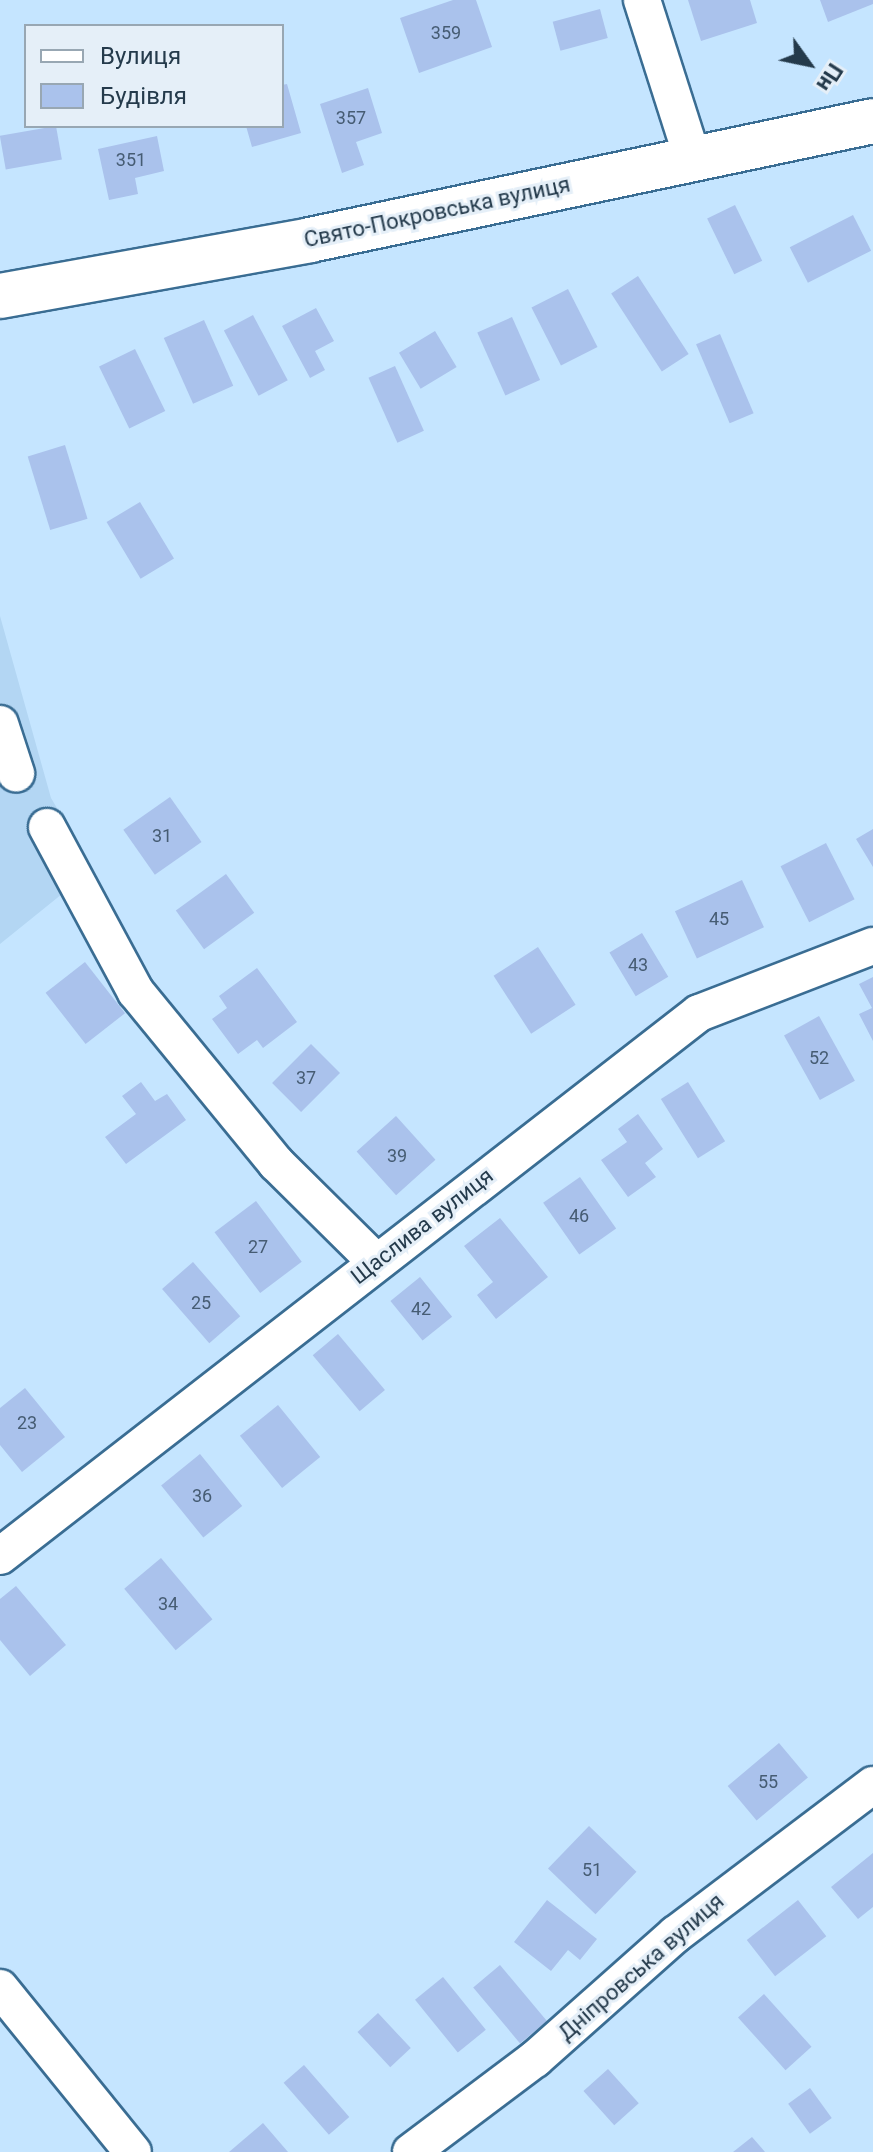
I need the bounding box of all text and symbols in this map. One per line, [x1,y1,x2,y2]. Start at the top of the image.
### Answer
house number: 359 [431,22,461,44]
legend [24,24,284,128]
north arrow [769,24,849,104]
text: Вулиця [100,42,181,70]
text: Пн [811,59,848,96]
text: Будівля [100,82,187,110]
house number: 357 [336,107,366,129]
house number: 351 [116,149,146,171]
street label: Свято-Покровська вулиця [302,171,572,253]
house number: 31 [152,825,172,847]
house number: 45 [709,908,729,930]
house number: 43 [628,954,648,976]
house number: 52 [809,1047,829,1069]
house number: 37 [296,1067,316,1089]
house number: 39 [387,1145,407,1167]
street label: Щаслива вулиця [346,1162,498,1290]
house number: 46 [569,1205,589,1227]
house number: 27 [248,1236,268,1258]
house number: 25 [191,1292,211,1314]
house number: 42 [411,1298,431,1320]
house number: 23 [17,1412,37,1434]
house number: 36 [192,1485,212,1507]
house number: 34 [158,1593,178,1615]
house number: 55 [758,1771,778,1793]
house number: 51 [582,1859,602,1881]
street label: Дніпровська вулиця [553,1888,729,2046]

